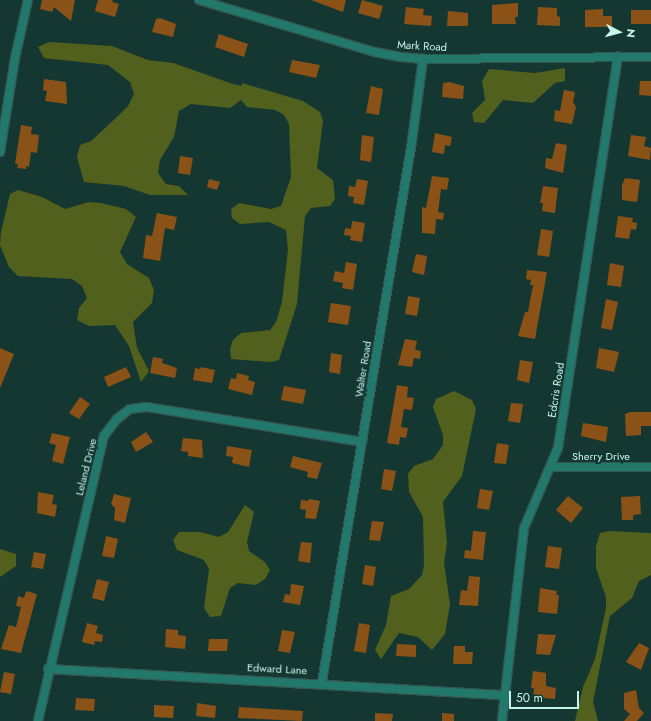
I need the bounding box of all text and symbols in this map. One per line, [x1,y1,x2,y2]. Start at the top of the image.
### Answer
north arrow [599,12,639,52]
text: N [623,28,639,38]
street label: Mark Road [397,38,447,54]
street label: Walter Road [352,340,374,398]
street label: Edcris Road [545,361,567,419]
street label: Leland Drive [73,437,99,497]
street label: Sherry Drive [572,449,630,463]
street label: Edward Lane [247,661,307,677]
scale bar [511,683,581,709]
text: 50 m [516,689,543,707]

